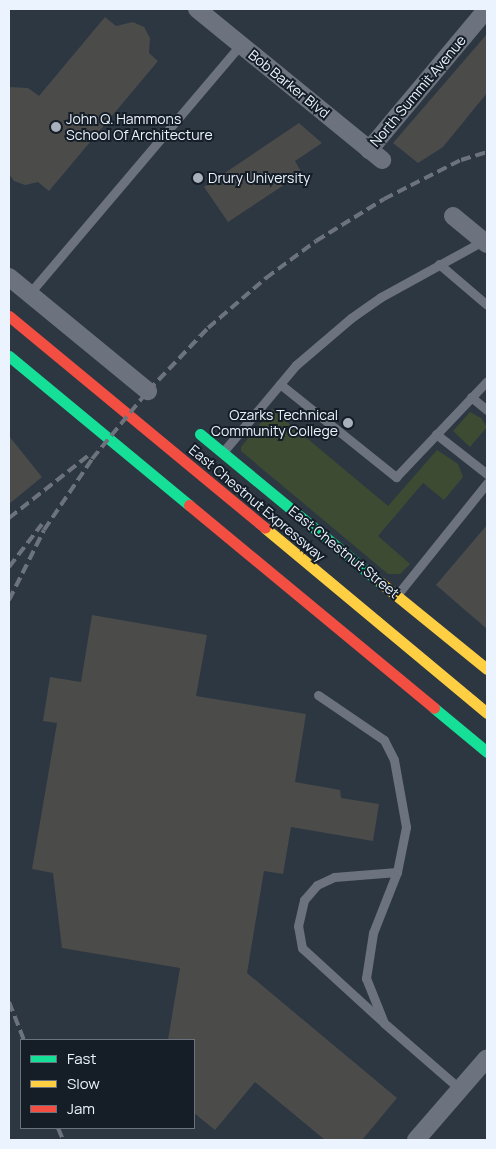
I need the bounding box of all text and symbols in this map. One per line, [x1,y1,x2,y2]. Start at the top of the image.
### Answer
street label: North Summit Avenue [367,32,469,150]
street label: Bob Barker Blvd [245,46,333,122]
place label: John Q. Hammons School Of Architecture [66,111,213,144]
marker: John Q. Hammons School Of Architecture [50,121,62,133]
place label: Drury University [208,170,310,186]
marker: Drury University [192,172,204,184]
place label: Ozarks Technical Community College [211,407,338,440]
marker: Ozarks Technical Community College [342,417,354,429]
street label: East Chestnut Expressway [186,441,328,565]
street label: East Chestnut Street [285,502,403,602]
legend [20,1039,195,1129]
text: Fast [67,1048,96,1069]
text: Slow [67,1073,100,1094]
text: Jam [67,1098,95,1119]

